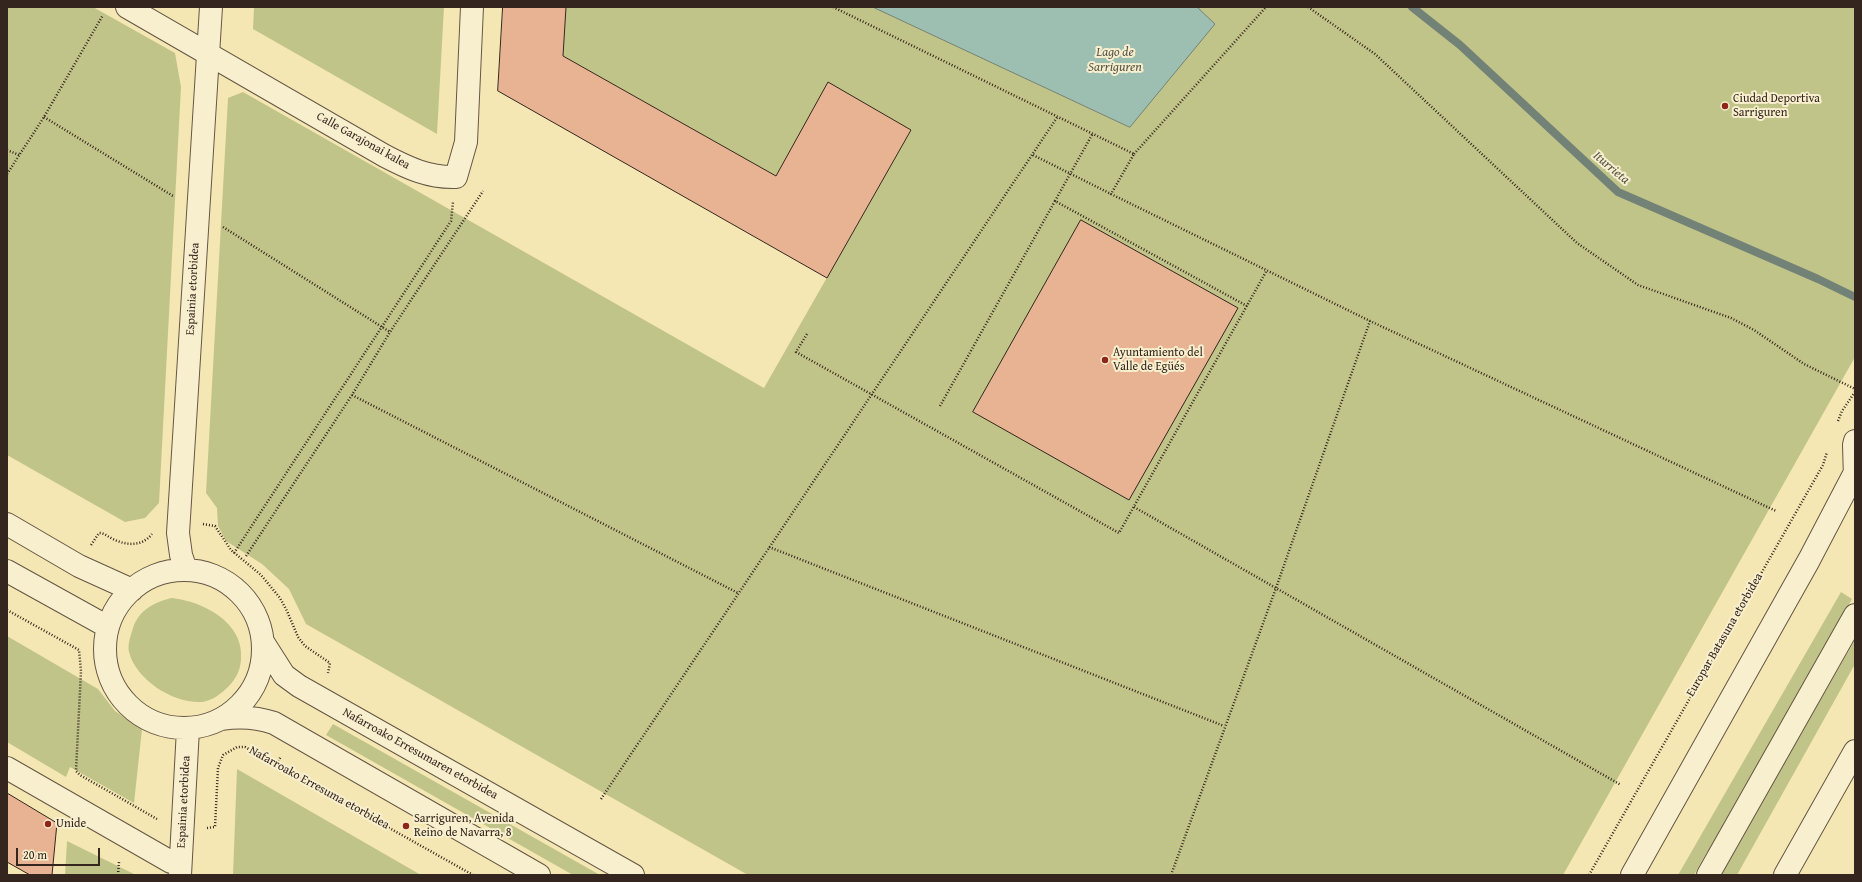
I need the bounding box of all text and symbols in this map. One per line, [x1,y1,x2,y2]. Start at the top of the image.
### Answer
water label: Lago de Sarriguren [1088,45,1142,76]
place label: Ciudad Deportiva Sarriguren [1733,92,1820,120]
marker: Ciudad Deportiva Sarriguren [1720,101,1730,111]
street label: Calle Garajonai kalea [314,109,412,173]
water label: Iturrieta [1590,148,1632,188]
street label: Espainia etorbidea [183,242,203,336]
place label: Ayuntamiento del Valle de Egüés [1113,346,1203,374]
marker: Ayuntamiento del Valle de Egüés [1100,355,1110,365]
street label: Europar Batasuna etorbidea [1684,571,1766,699]
street label: Nafarroako Erresumaren etorbidea [340,705,500,803]
street label: Nafarroako Erresuma etorbidea [246,743,392,833]
street label: Espainia etorbidea [174,755,194,849]
place label: Sarriguren, Avenida Reino de Navarra, 8 [414,812,514,840]
place label: Unide [56,817,86,831]
marker: Unide [43,819,53,829]
marker: Sarriguren, Avenida Reino de Navarra, 8 [401,821,411,831]
scale bar [18,840,102,866]
text: 20 m [23,846,47,863]

